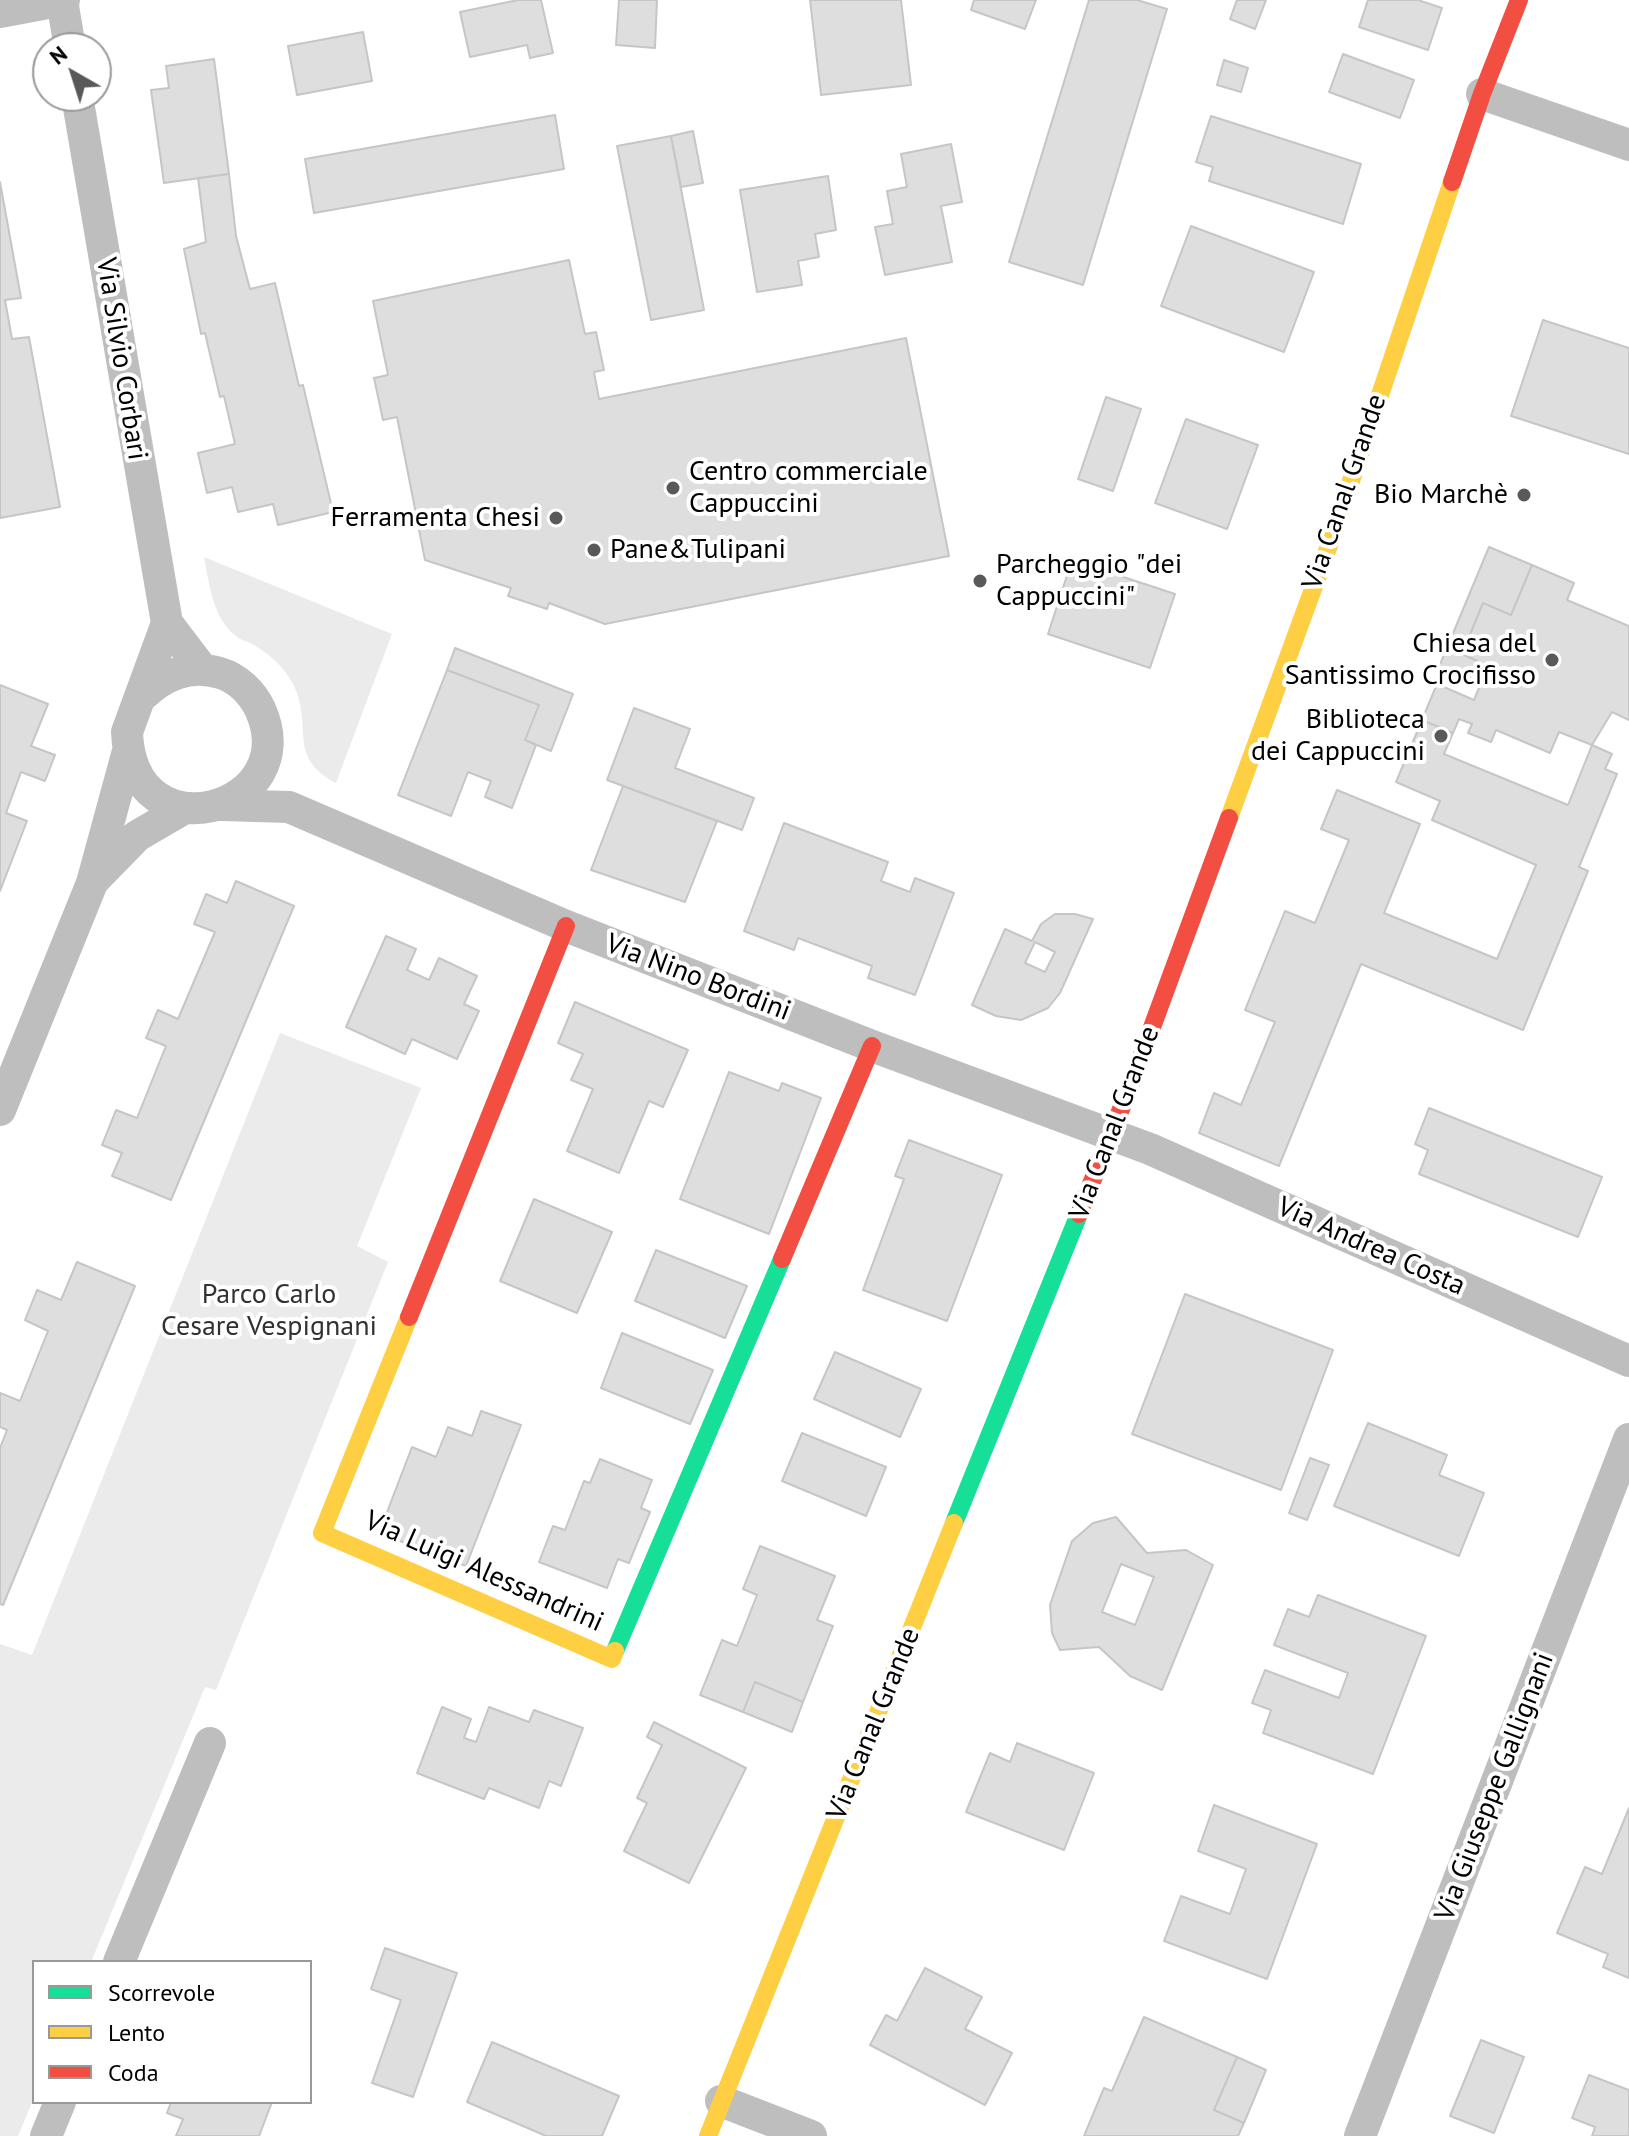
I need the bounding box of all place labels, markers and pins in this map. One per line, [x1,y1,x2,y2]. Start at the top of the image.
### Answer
place label: Centro commerciale Cappuccini [689,455,928,521]
place label: Bio Marchè [1374,478,1508,512]
marker: Centro commerciale Cappuccini [664,479,682,497]
marker: Bio Marchè [1515,486,1533,504]
place label: Ferramenta Chesi [330,501,540,535]
marker: Ferramenta Chesi [547,509,565,527]
place label: Pane&Tulipani [610,533,786,567]
marker: Pane&Tulipani [585,541,603,559]
place label: Parcheggio "dei Cappuccini" [996,548,1182,614]
marker: Parcheggio "dei Cappuccini" [971,572,989,590]
place label: Chiesa del Santissimo Crocifisso [1285,627,1536,693]
marker: Chiesa del Santissimo Crocifisso [1543,651,1561,669]
place label: Biblioteca dei Cappuccini [1251,703,1425,769]
marker: Biblioteca dei Cappuccini [1432,727,1450,745]

